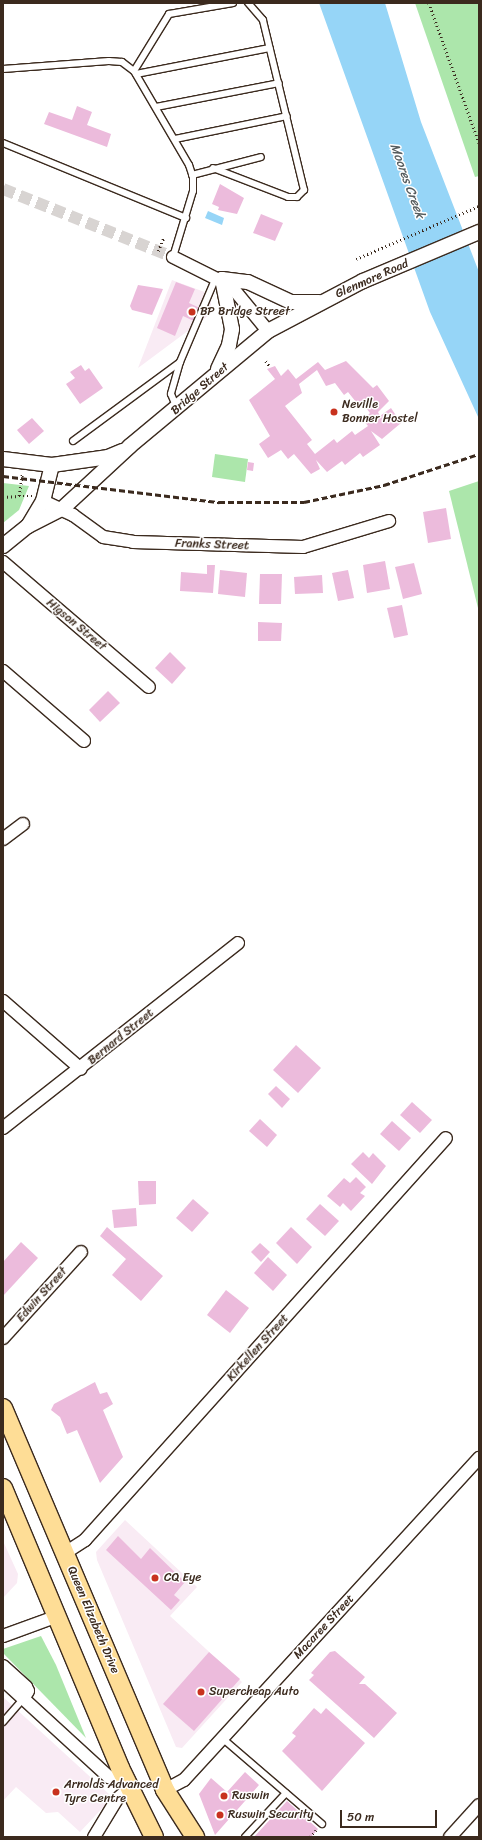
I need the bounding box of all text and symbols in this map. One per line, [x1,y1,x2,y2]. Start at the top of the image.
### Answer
water label: Moores Creek [386,141,428,221]
street label: Glenmore Road [333,256,411,302]
place label: BP Bridge Street [200,305,290,319]
marker: BP Bridge Street [187,307,197,317]
street label: Bridge Street [168,360,232,418]
place label: Neville Bonner Hostel [342,398,418,426]
marker: Neville Bonner Hostel [329,407,339,417]
street label: Franks Street [175,537,249,553]
street label: Higson Street [43,596,109,654]
street label: Bernard Street [85,1006,157,1068]
street label: Edwin Street [14,1265,70,1325]
street label: Kirkellen Street [224,1312,292,1384]
street label: Queen Elizabeth Drive [64,1564,122,1676]
place label: CQ Eye [164,1571,201,1585]
marker: CQ Eye [149,1572,161,1584]
street label: Macaree Street [291,1592,357,1662]
place label: Supercheap Auto [209,1685,300,1699]
marker: Supercheap Auto [196,1687,206,1697]
place label: Arnolds Advanced Tyre Centre [64,1778,159,1806]
marker: Arnolds Advanced Tyre Centre [51,1787,61,1797]
place label: Ruswin [232,1789,269,1803]
marker: Ruswin [219,1791,229,1801]
scale bar [342,1802,439,1828]
text: 50 m [347,1806,374,1828]
place label: Ruswin Security [228,1808,314,1822]
marker: Ruswin Security [215,1810,225,1820]

